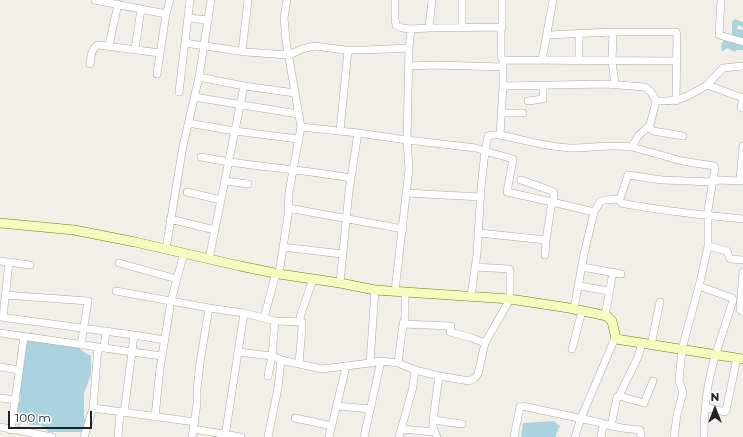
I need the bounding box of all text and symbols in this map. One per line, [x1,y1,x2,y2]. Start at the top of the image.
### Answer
north arrow [695,389,735,429]
text: N [711,390,719,404]
scale bar [10,403,94,429]
text: 100 m [15,410,51,425]

